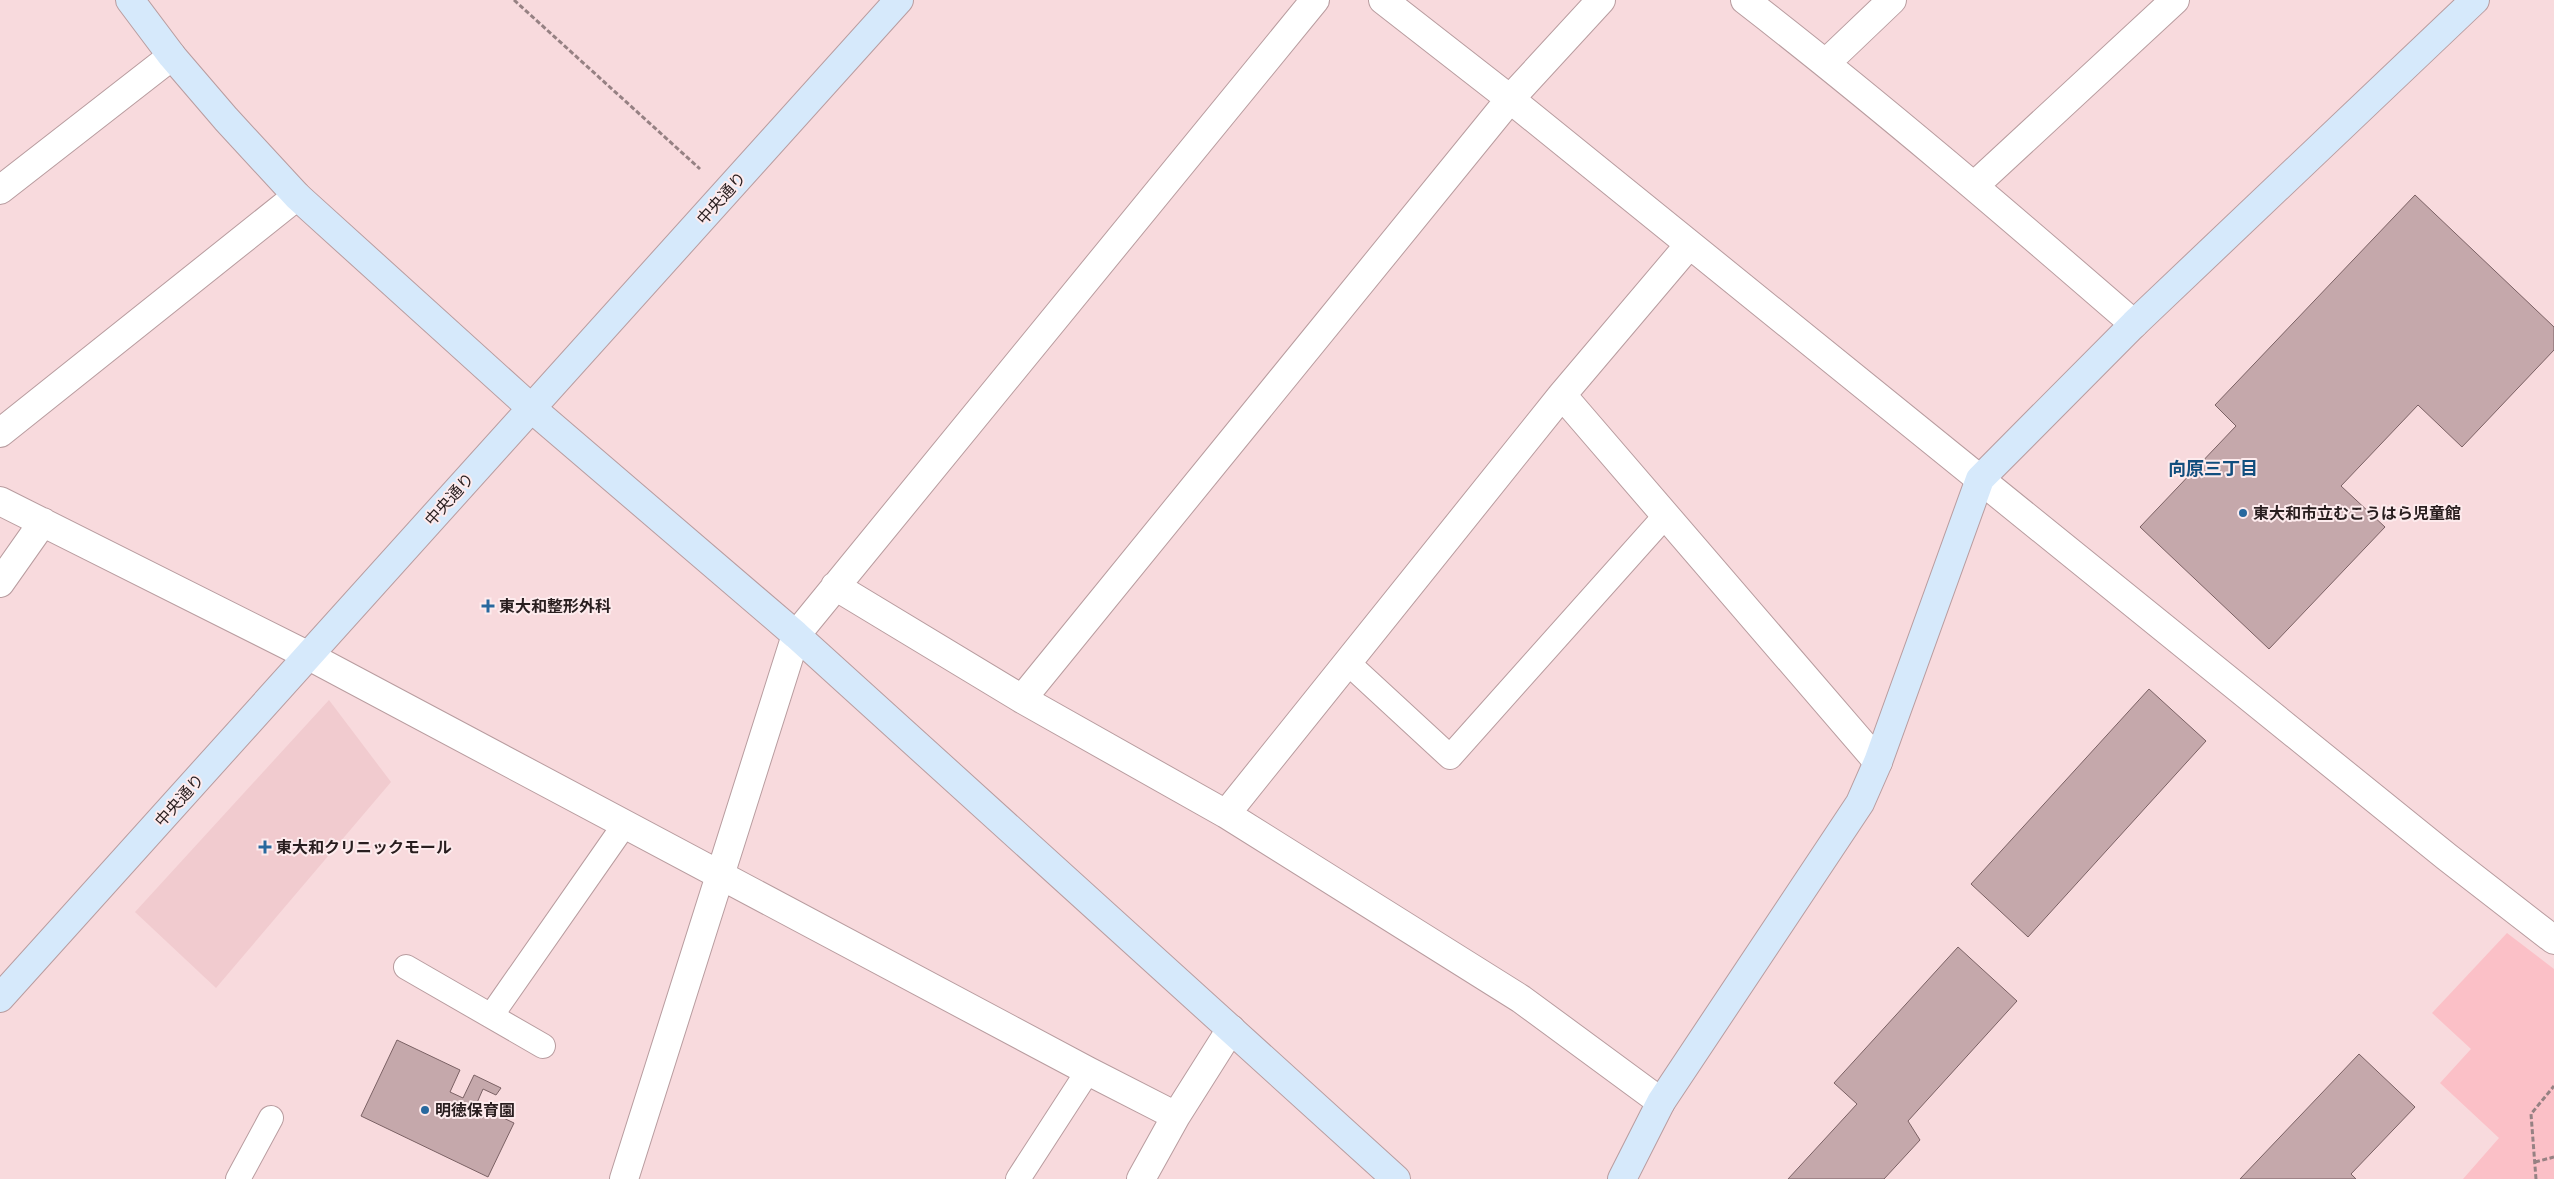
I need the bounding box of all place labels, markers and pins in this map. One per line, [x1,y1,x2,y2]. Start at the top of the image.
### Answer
place label: 東大和市立むこうはら児童館 [2253,502,2461,525]
marker: 東大和市立むこうはら児童館 [2237,507,2249,519]
place label: 東大和整形外科 [499,595,611,618]
marker: 東大和整形外科 [481,599,495,613]
place label: 東大和クリニックモール [276,836,452,859]
marker: 東大和クリニックモール [258,840,272,854]
place label: 明徳保育園 [435,1099,515,1122]
marker: 明徳保育園 [419,1104,431,1116]

